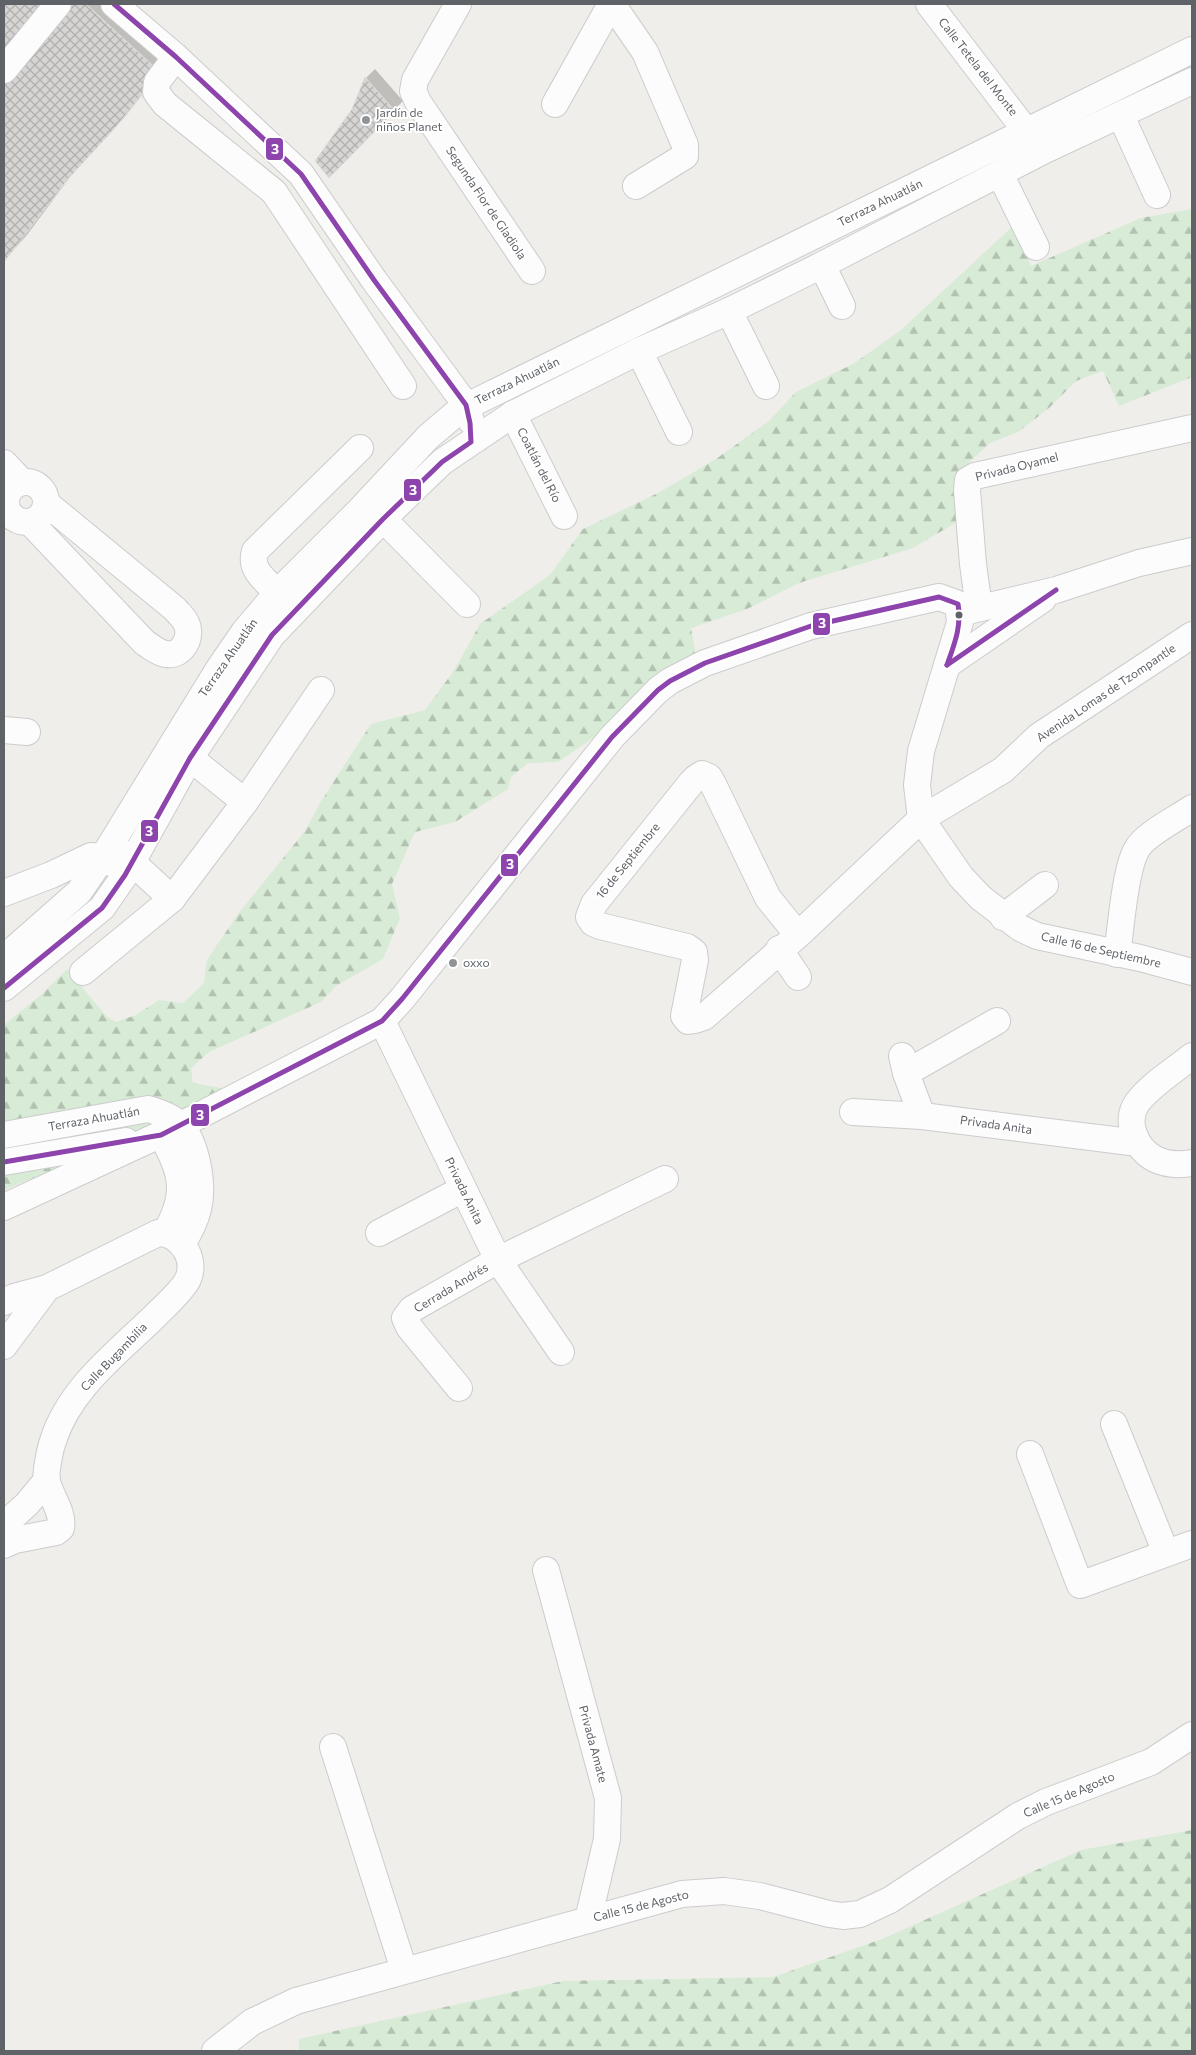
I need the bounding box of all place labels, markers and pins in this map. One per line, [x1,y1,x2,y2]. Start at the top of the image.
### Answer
place label: Jardín de niños Planet [376,105,443,133]
marker: Jardín de niños Planet [360,114,372,126]
unlabelled marker [954,610,964,620]
place label: oxxo [463,955,490,969]
marker: oxxo [447,957,459,969]

